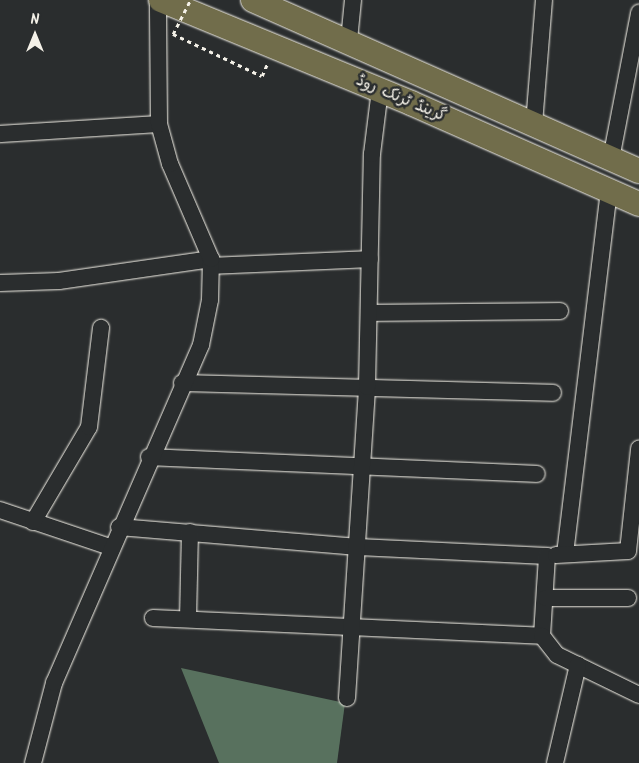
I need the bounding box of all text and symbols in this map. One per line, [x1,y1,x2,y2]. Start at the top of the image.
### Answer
text: N [31,9,39,31]
north arrow [10,10,60,60]
street label: گرینڈ ٹرنک روڈ [353,71,449,127]

